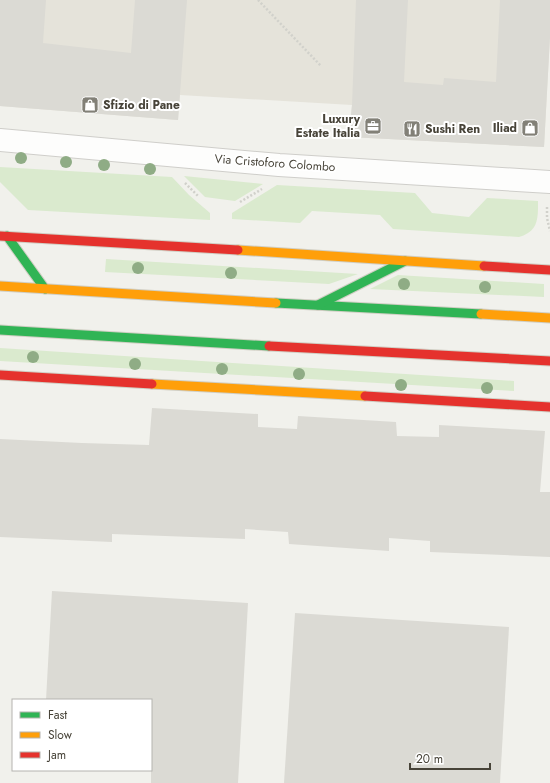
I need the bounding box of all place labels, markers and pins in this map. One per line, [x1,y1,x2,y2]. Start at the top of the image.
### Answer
shop icon: Sfizio di Pane [80,95,100,115]
place label: Sfizio di Pane [103,96,180,114]
place label: Luxury Estate Italia [296,110,361,142]
office icon: Luxury Estate Italia [363,116,383,136]
shop icon: Iliad [520,118,540,138]
restaurant icon: Sushi Ren [402,119,422,139]
place label: Iliad [493,119,517,137]
place label: Sushi Ren [425,120,480,138]

